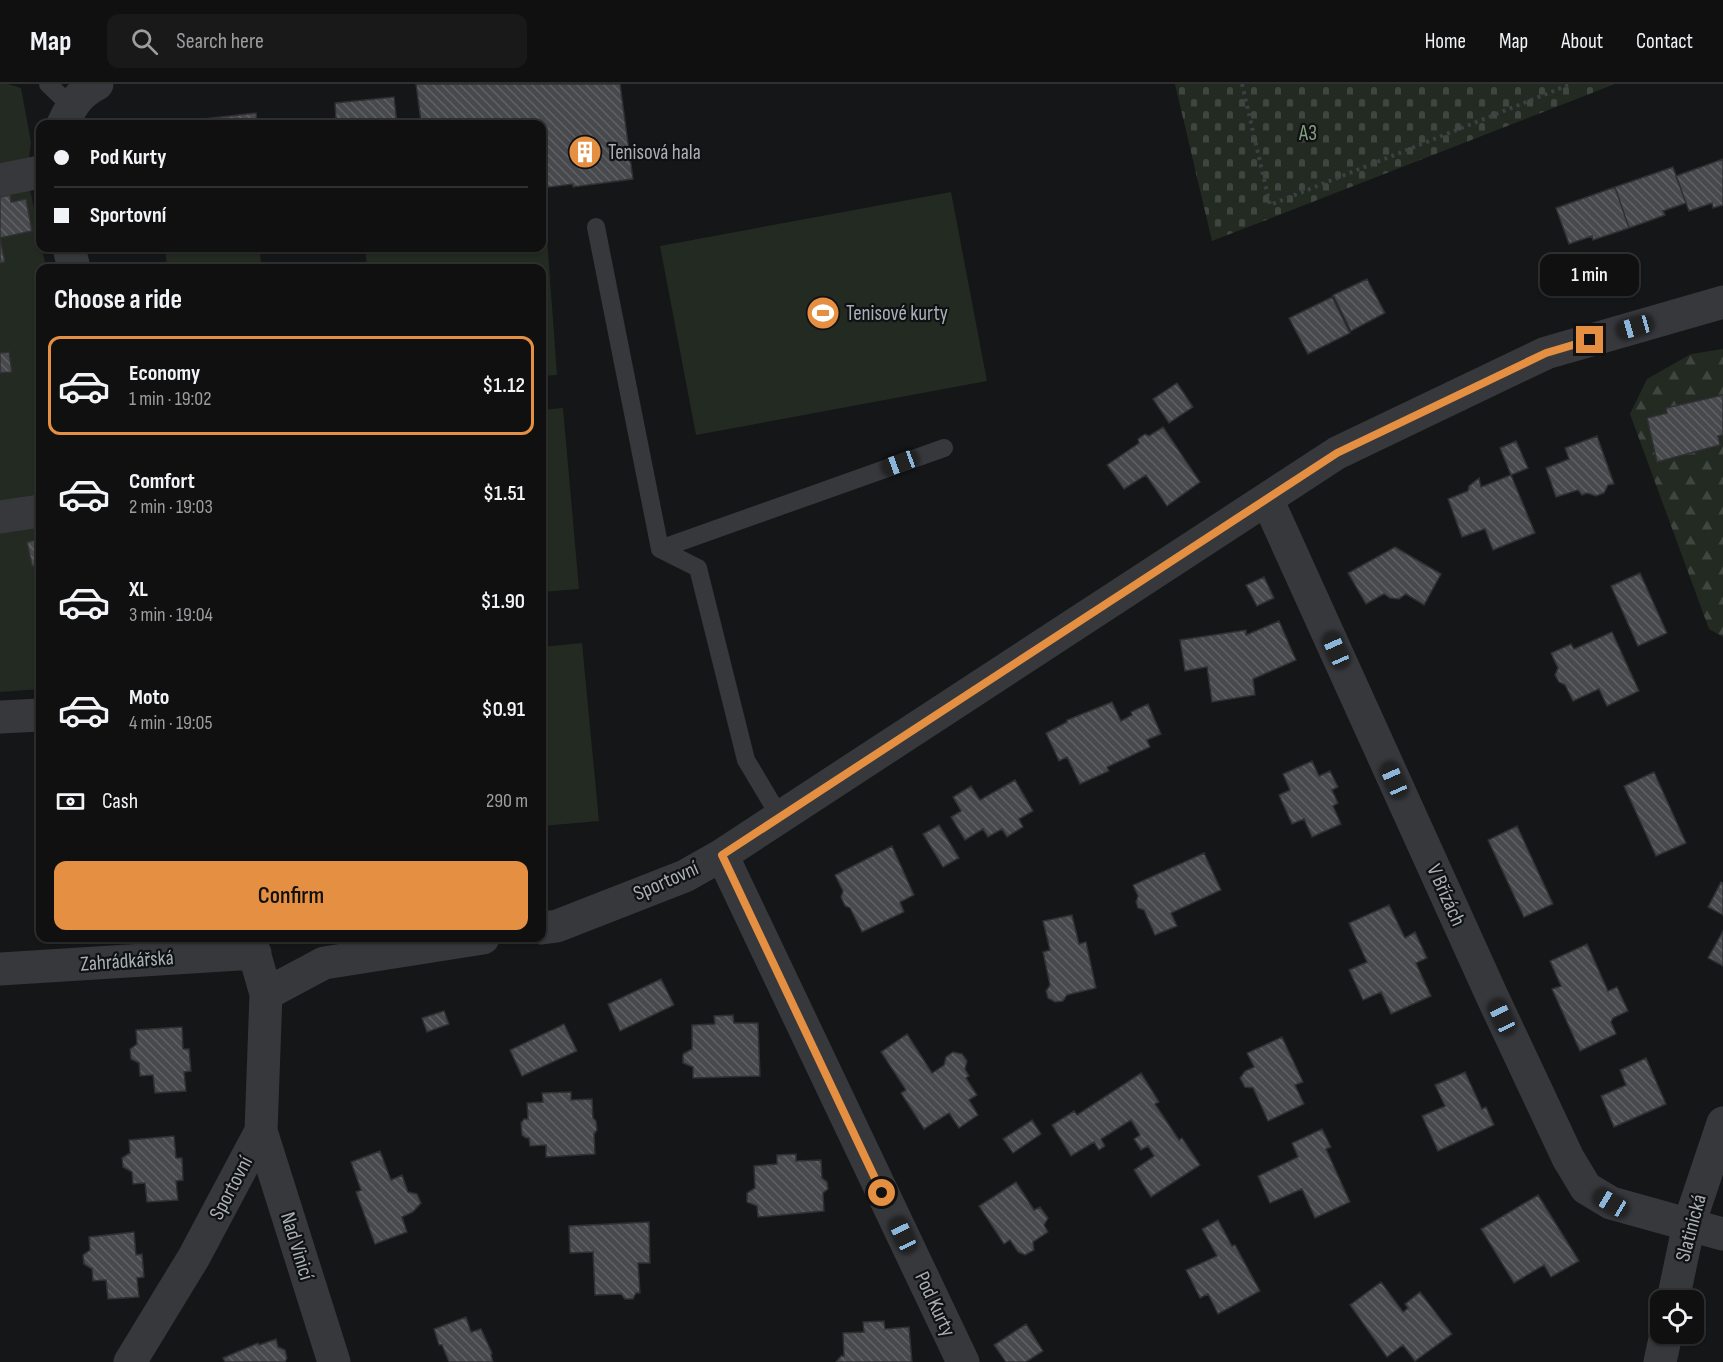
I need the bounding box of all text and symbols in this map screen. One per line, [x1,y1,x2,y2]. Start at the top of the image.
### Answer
search box [107,14,527,68]
text: Map [30,25,71,58]
icon: search [128,25,161,58]
text: Search here [176,28,264,55]
text: Home [1425,29,1466,54]
text: Map [1499,29,1528,54]
text: About [1561,29,1603,54]
text: Contact [1636,29,1693,54]
park label: A3 [1298,121,1317,146]
building icon: Tenisová hala [567,134,603,170]
place label: Tenisová hala [608,140,701,165]
text: Pod Kurty [90,144,166,171]
text: Sportovní [90,202,166,229]
callout: 1 min [1540,253,1640,295]
text: 1 min [1571,263,1608,287]
text: Choose a ride [54,284,182,316]
sports icon: Tenisové kurty [805,295,841,331]
place label: Tenisové kurty [846,301,948,326]
car [1615,313,1655,341]
route end [1576,326,1603,353]
icon: car [57,359,111,413]
text: Economy [129,360,200,387]
text: $1.12 [482,372,525,399]
text: 1 min · 19:02 [129,387,211,411]
car [880,448,920,478]
icon: car [57,467,111,521]
text: Comfort [129,468,195,495]
text: $1.51 [483,480,525,507]
text: 2 min · 19:03 [129,495,213,519]
icon: car [57,575,111,629]
text: XL [129,576,148,603]
text: $1.90 [480,588,525,615]
text: 3 min · 19:04 [129,603,213,627]
car [1320,630,1352,670]
icon: car [57,683,111,737]
text: Moto [129,684,169,711]
text: $0.91 [482,696,525,723]
text: 4 min · 19:05 [129,711,213,735]
car [1378,760,1410,800]
icon: cash [54,785,87,818]
text: Cash [102,788,138,815]
text: 290 m [486,789,528,813]
street label: Sportovní [630,856,702,906]
street label: V Břízách [1421,860,1471,930]
button: Confirm [54,861,528,930]
street label: Zahrádkářská [79,945,175,977]
car [1486,997,1518,1037]
street label: Sportovní [204,1152,258,1224]
route start [868,1179,895,1206]
car [1591,1186,1631,1220]
street label: Slatinická [1670,1192,1712,1264]
street label: Nad Vinicí [275,1209,319,1283]
car [887,1215,919,1255]
street label: Pod Kurty [909,1268,961,1340]
map controls [1650,1290,1704,1344]
button: locate [1650,1290,1704,1344]

